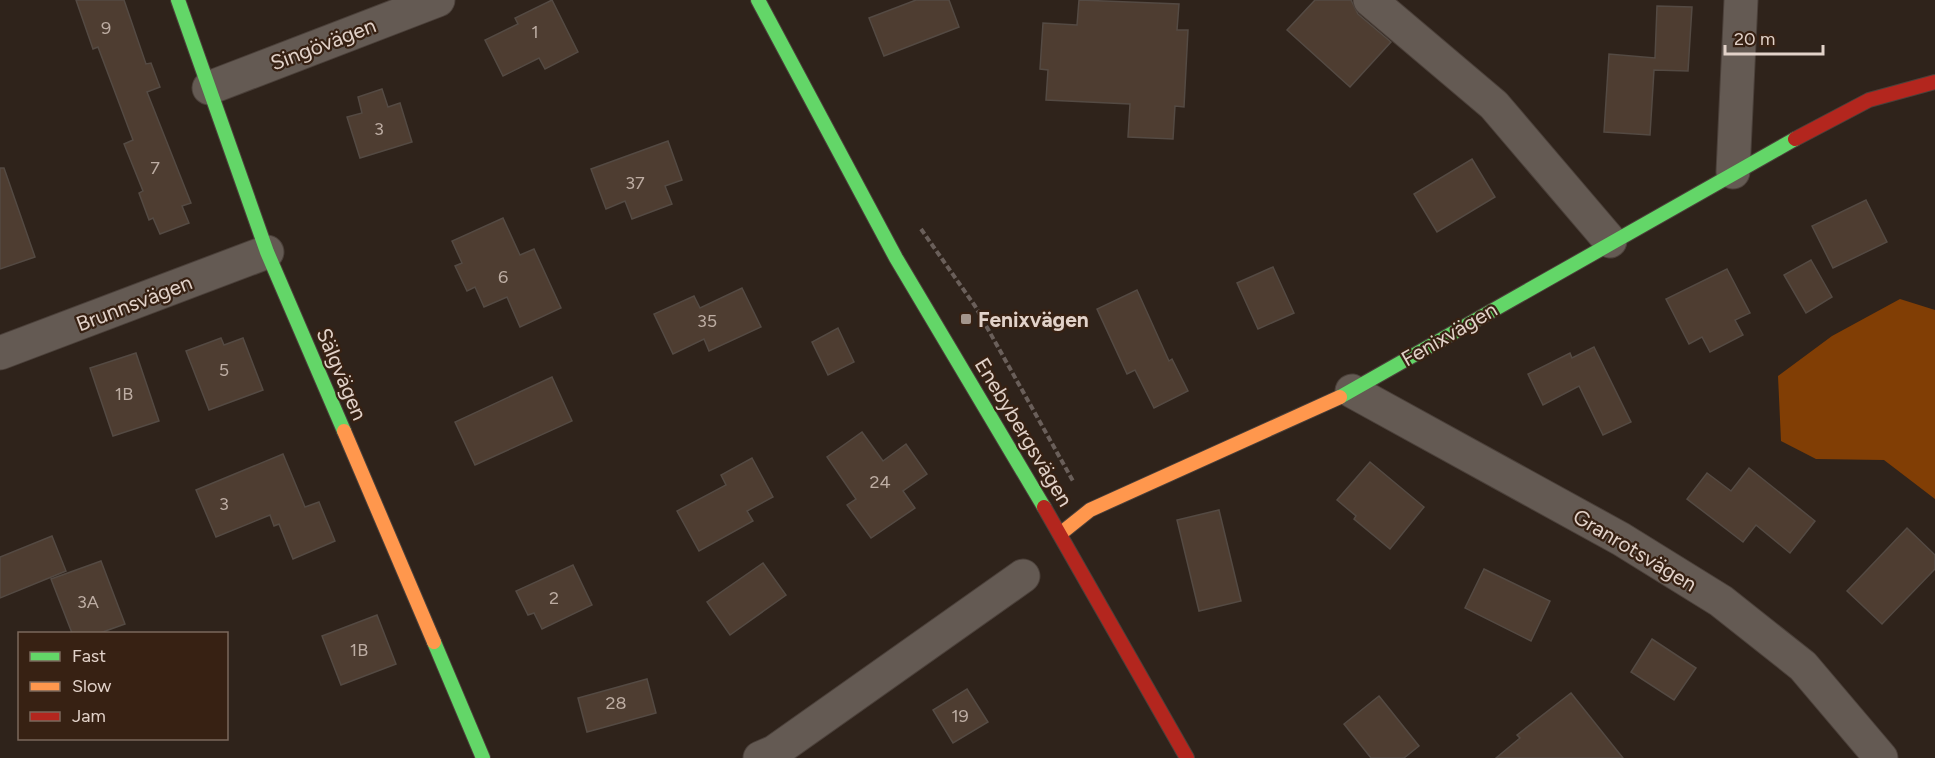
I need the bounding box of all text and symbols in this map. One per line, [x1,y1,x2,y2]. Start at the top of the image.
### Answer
street label: Singövägen [267,12,379,76]
house number: 9 [101,17,111,39]
scale bar [1725,18,1822,56]
house number: 1 [531,21,539,43]
text: 20 m [1734,28,1775,50]
house number: 3 [374,118,384,140]
house number: 7 [150,157,160,179]
house number: 37 [625,172,645,194]
house number: 6 [498,266,508,288]
street label: Brunnsvägen [73,269,195,337]
street label: Fenixvägen [1397,297,1501,371]
place label: Fenixvägen [978,307,1089,332]
house number: 35 [697,310,717,332]
marker: Fenixvägen [959,312,973,326]
street label: Sälgvägen [311,324,373,424]
street label: Enebybergsvägen [970,353,1078,511]
house number: 5 [219,359,229,381]
house number: 1B [115,383,133,405]
house number: 24 [869,471,891,493]
house number: 3 [219,493,229,515]
street label: Granrotsvägen [1569,503,1701,597]
house number: 2 [549,587,559,609]
house number: 3A [77,591,99,613]
legend [18,632,228,740]
house number: 1B [350,639,368,661]
text: Fast [72,645,106,667]
text: Slow [72,675,111,697]
house number: 28 [605,692,627,714]
text: Jam [72,705,106,727]
house number: 19 [951,705,969,727]

